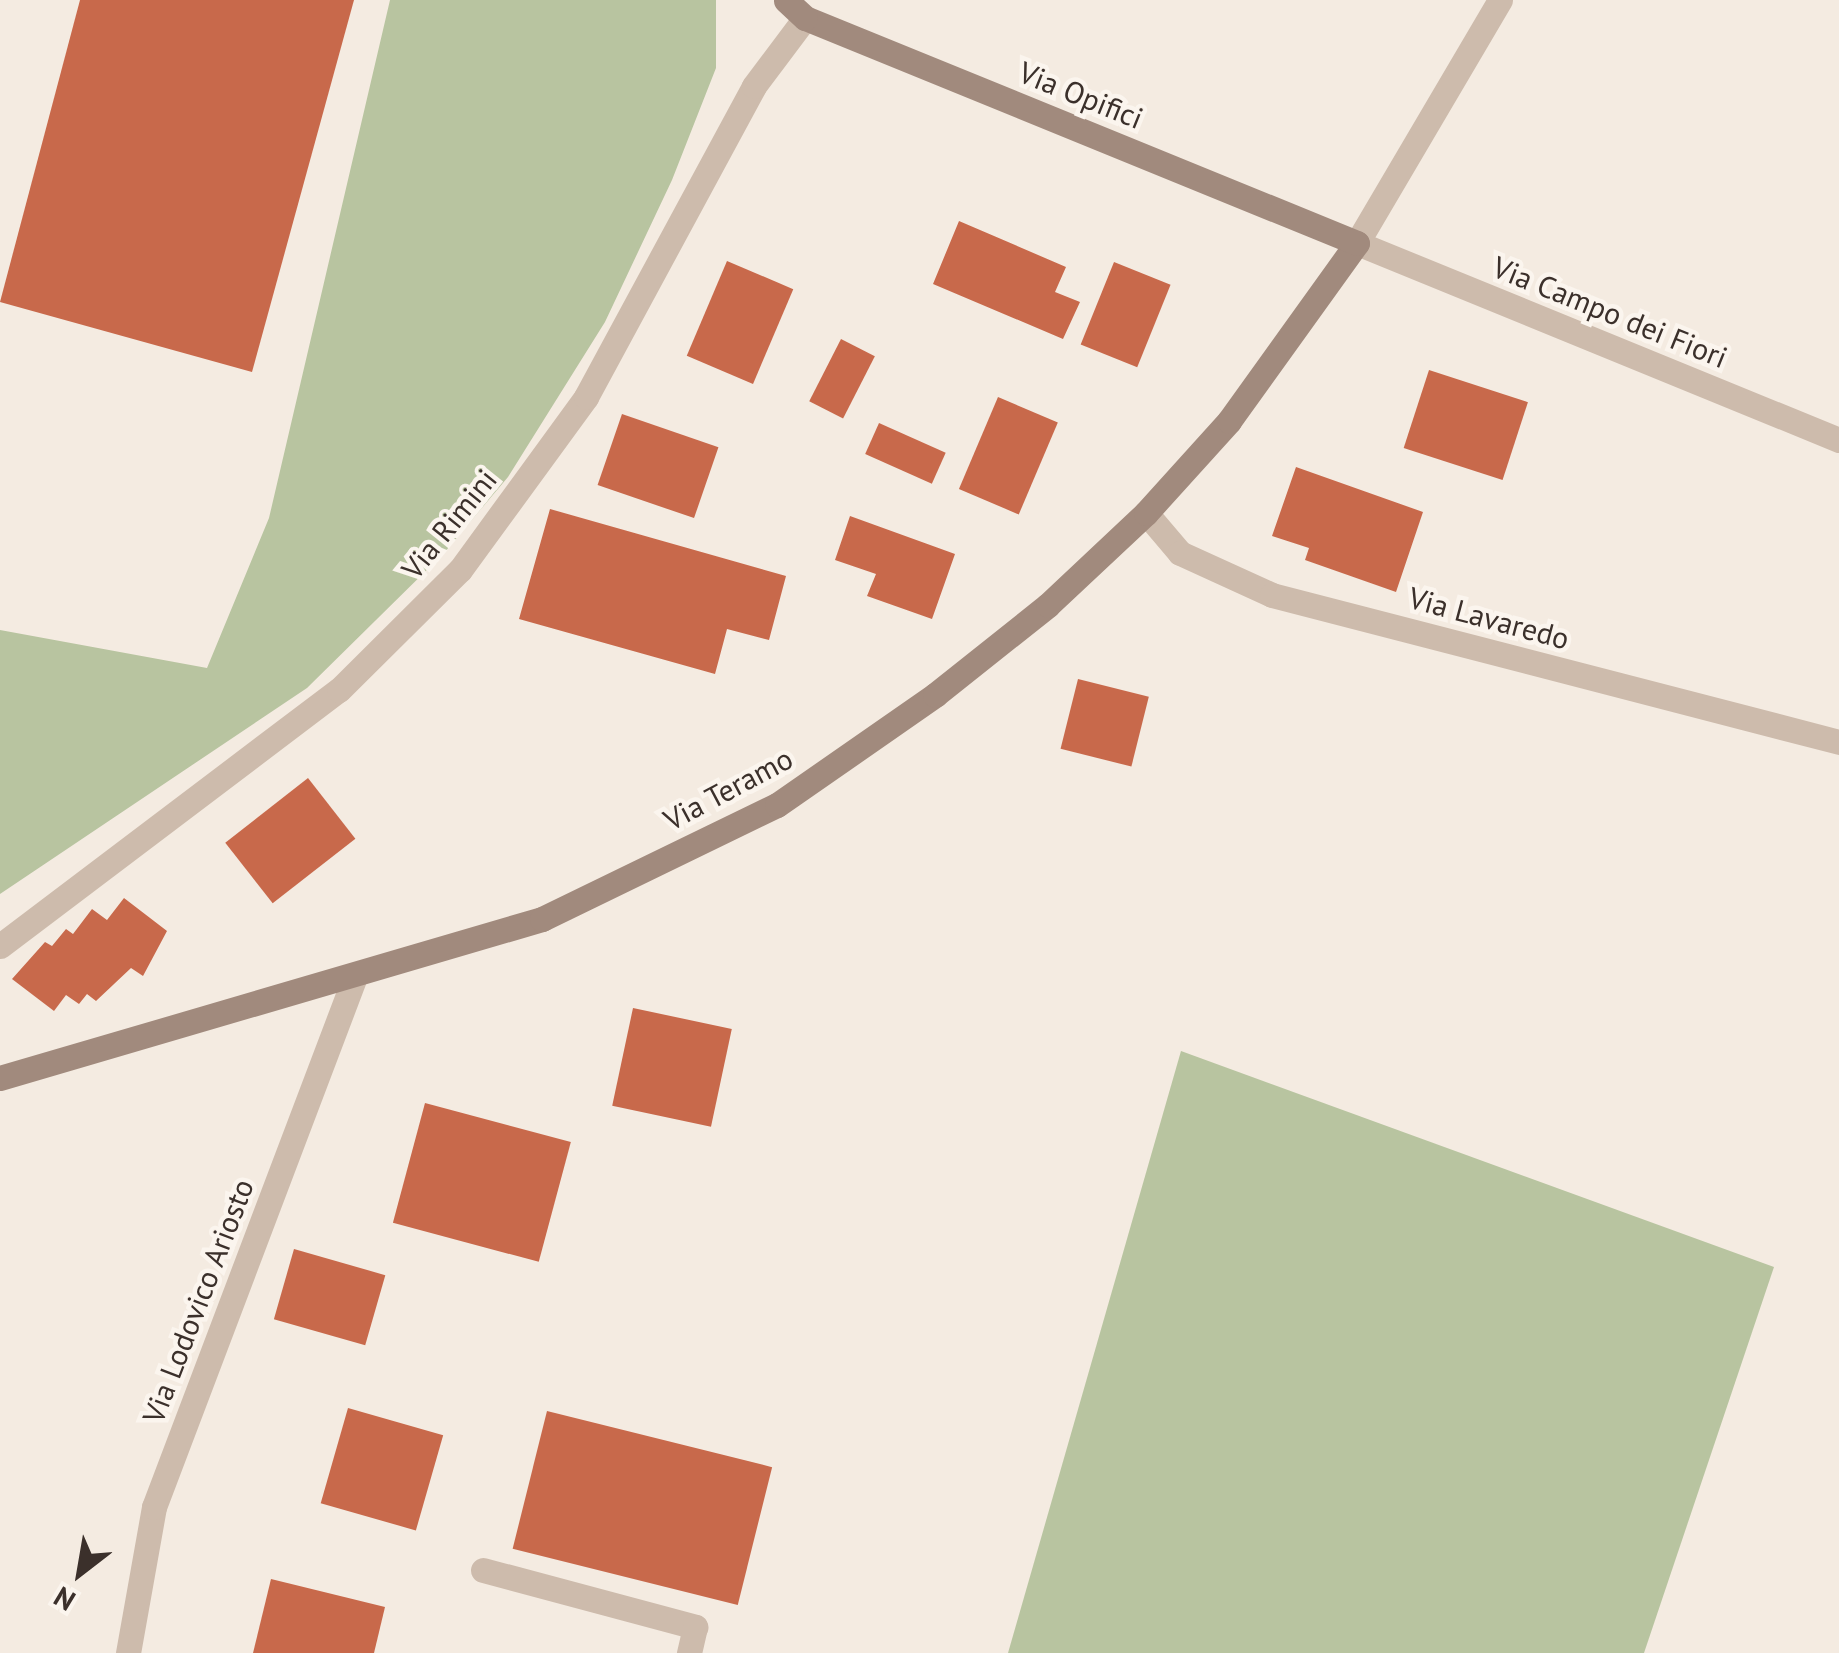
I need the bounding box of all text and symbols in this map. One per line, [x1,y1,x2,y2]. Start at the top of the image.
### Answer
street label: Via Opifici [1014,54,1148,136]
street label: Via Campo dei Fiori [1488,249,1732,375]
street label: Via Rimini [394,462,504,586]
street label: Via Lavaredo [1405,579,1573,657]
street label: Via Teramo [657,740,799,838]
street label: Via Lodovico Ariosto [135,1173,261,1429]
north arrow [30,1523,130,1623]
text: N [47,1579,82,1620]

